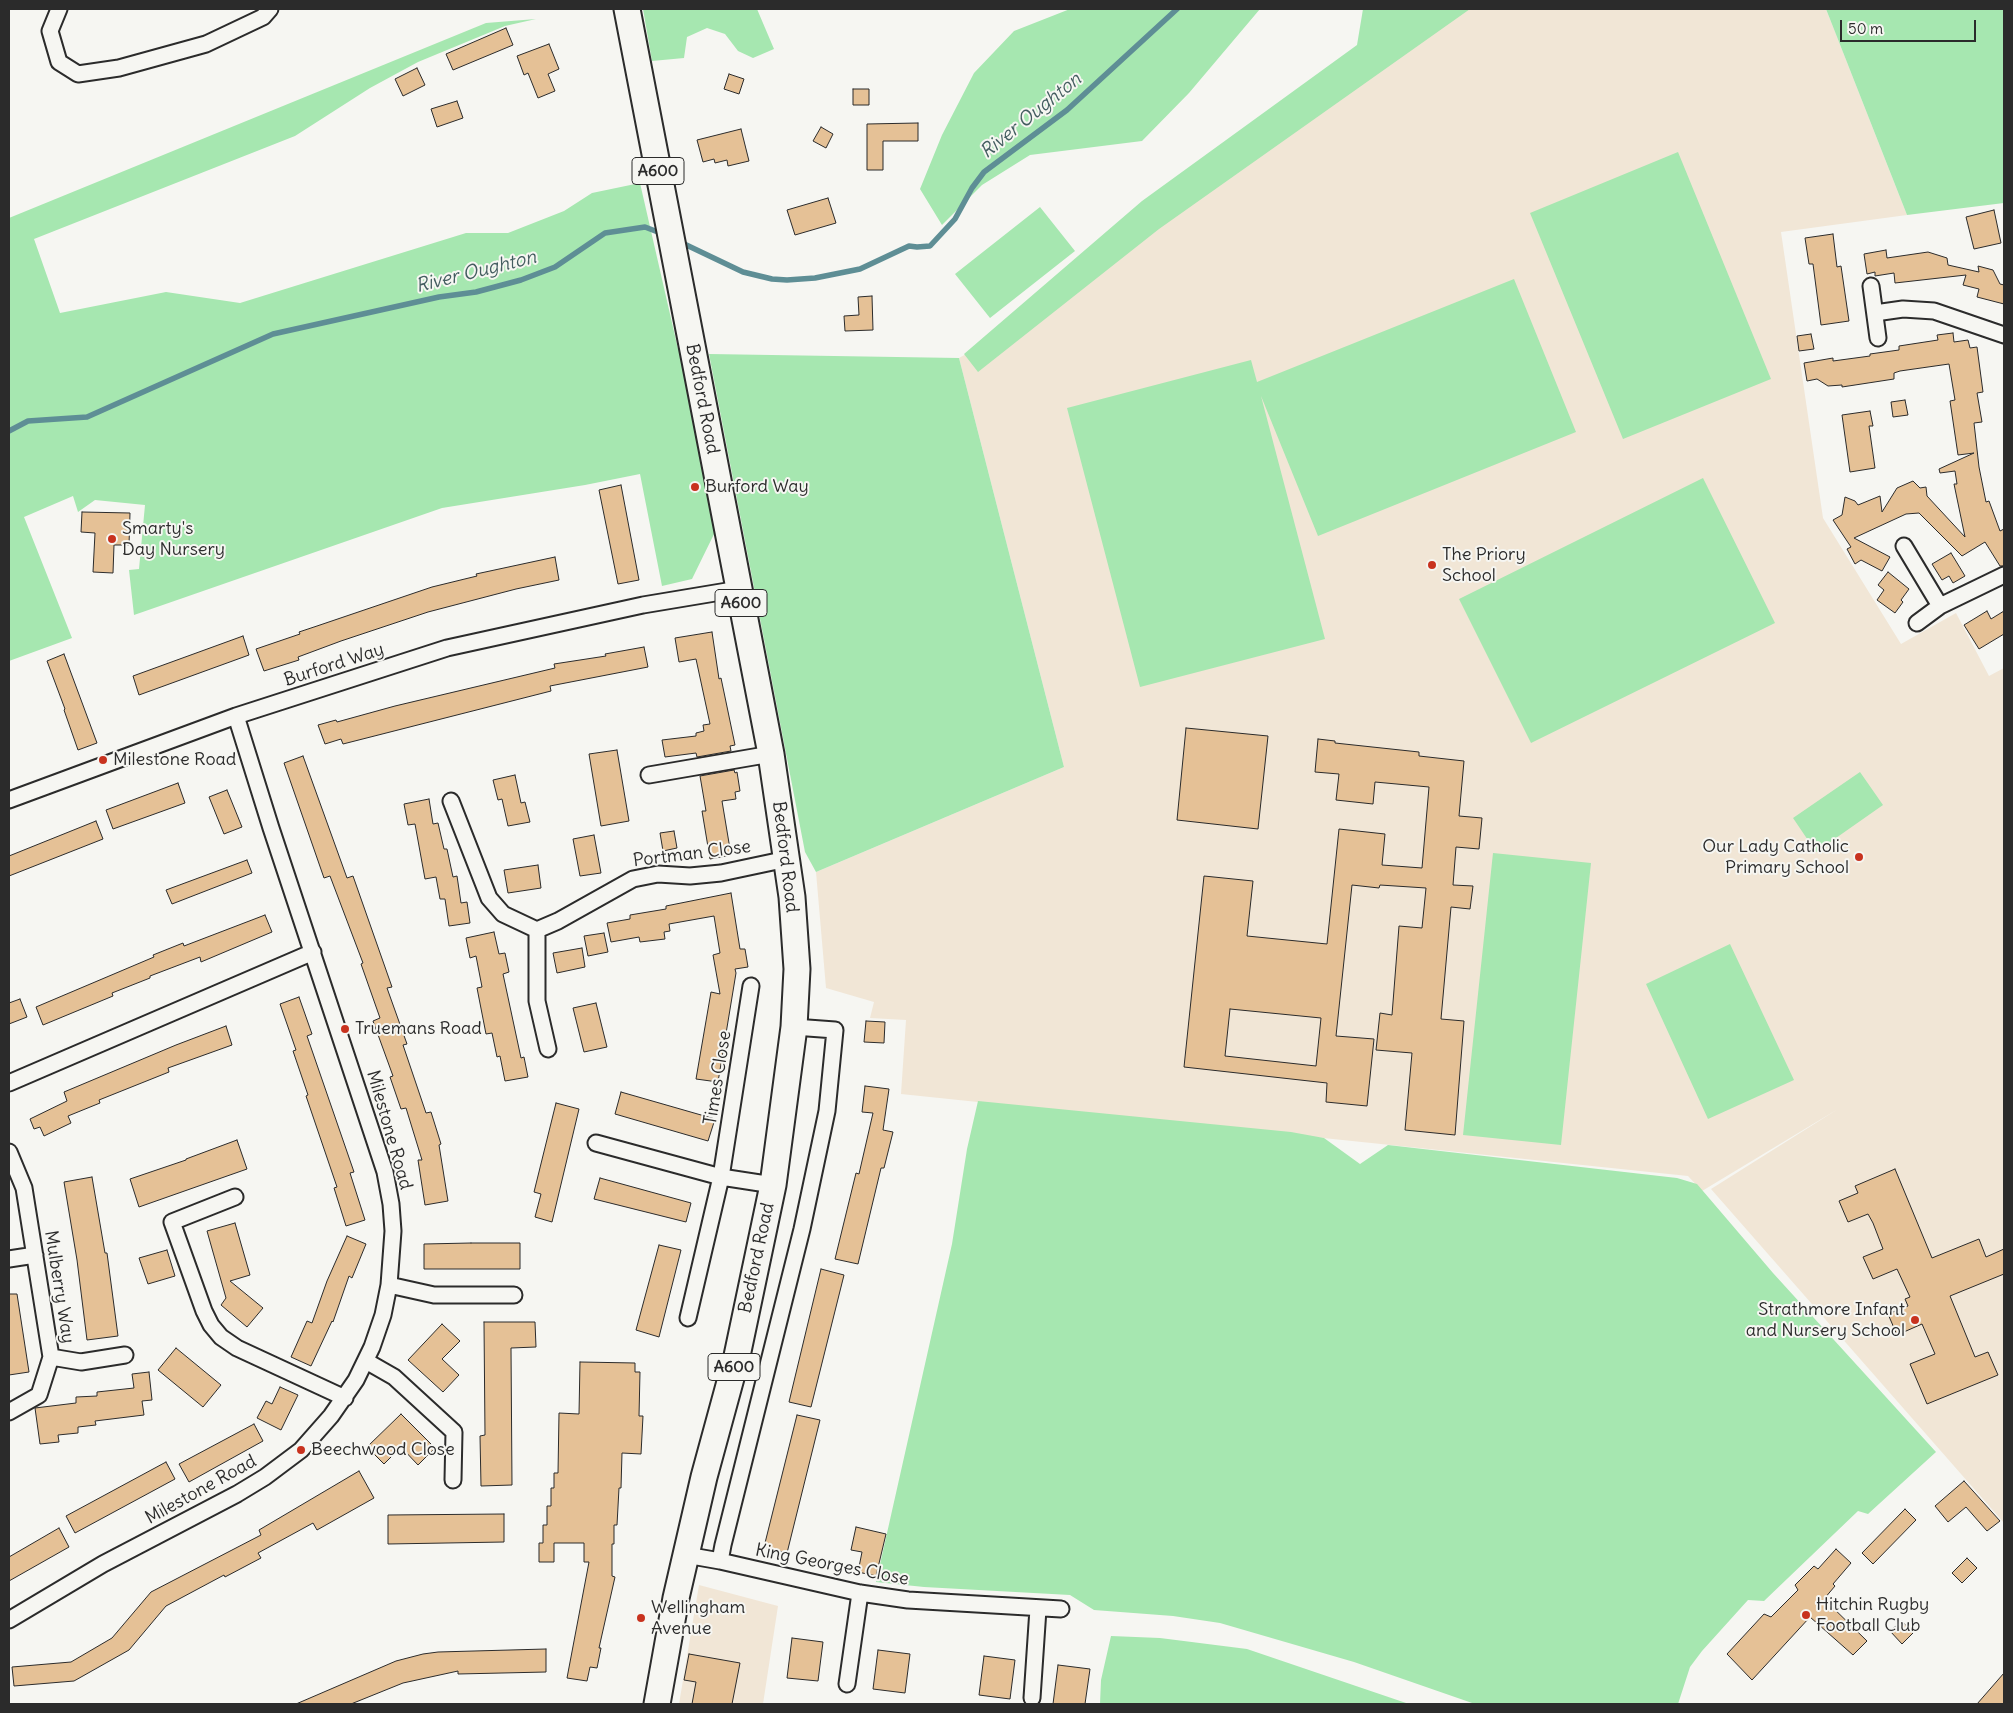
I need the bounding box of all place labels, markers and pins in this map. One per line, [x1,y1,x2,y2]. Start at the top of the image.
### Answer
place label: Burford Way [705,476,809,498]
marker: Burford Way [689,481,701,493]
place label: Smarty's Day Nursery [122,518,225,560]
marker: Smarty's Day Nursery [106,533,118,545]
place label: The Priory School [1442,544,1526,586]
marker: The Priory School [1426,559,1438,571]
place label: Milestone Road [113,749,236,771]
marker: Milestone Road [97,754,109,766]
place label: Our Lady Catholic Primary School [1702,836,1849,879]
marker: Our Lady Catholic Primary School [1853,851,1865,863]
place label: Truemans Road [355,1018,482,1040]
marker: Truemans Road [339,1023,351,1035]
place label: Strathmore Infant and Nursery School [1746,1299,1905,1342]
marker: Strathmore Infant and Nursery School [1909,1314,1921,1326]
place label: Beechwood Close [311,1439,455,1461]
marker: Beechwood Close [295,1444,307,1456]
place label: Hitchin Rugby Football Club [1816,1594,1929,1636]
place label: Wellingham Avenue [651,1597,745,1640]
marker: Hitchin Rugby Football Club [1800,1609,1812,1621]
marker: Wellingham Avenue [635,1612,647,1624]

